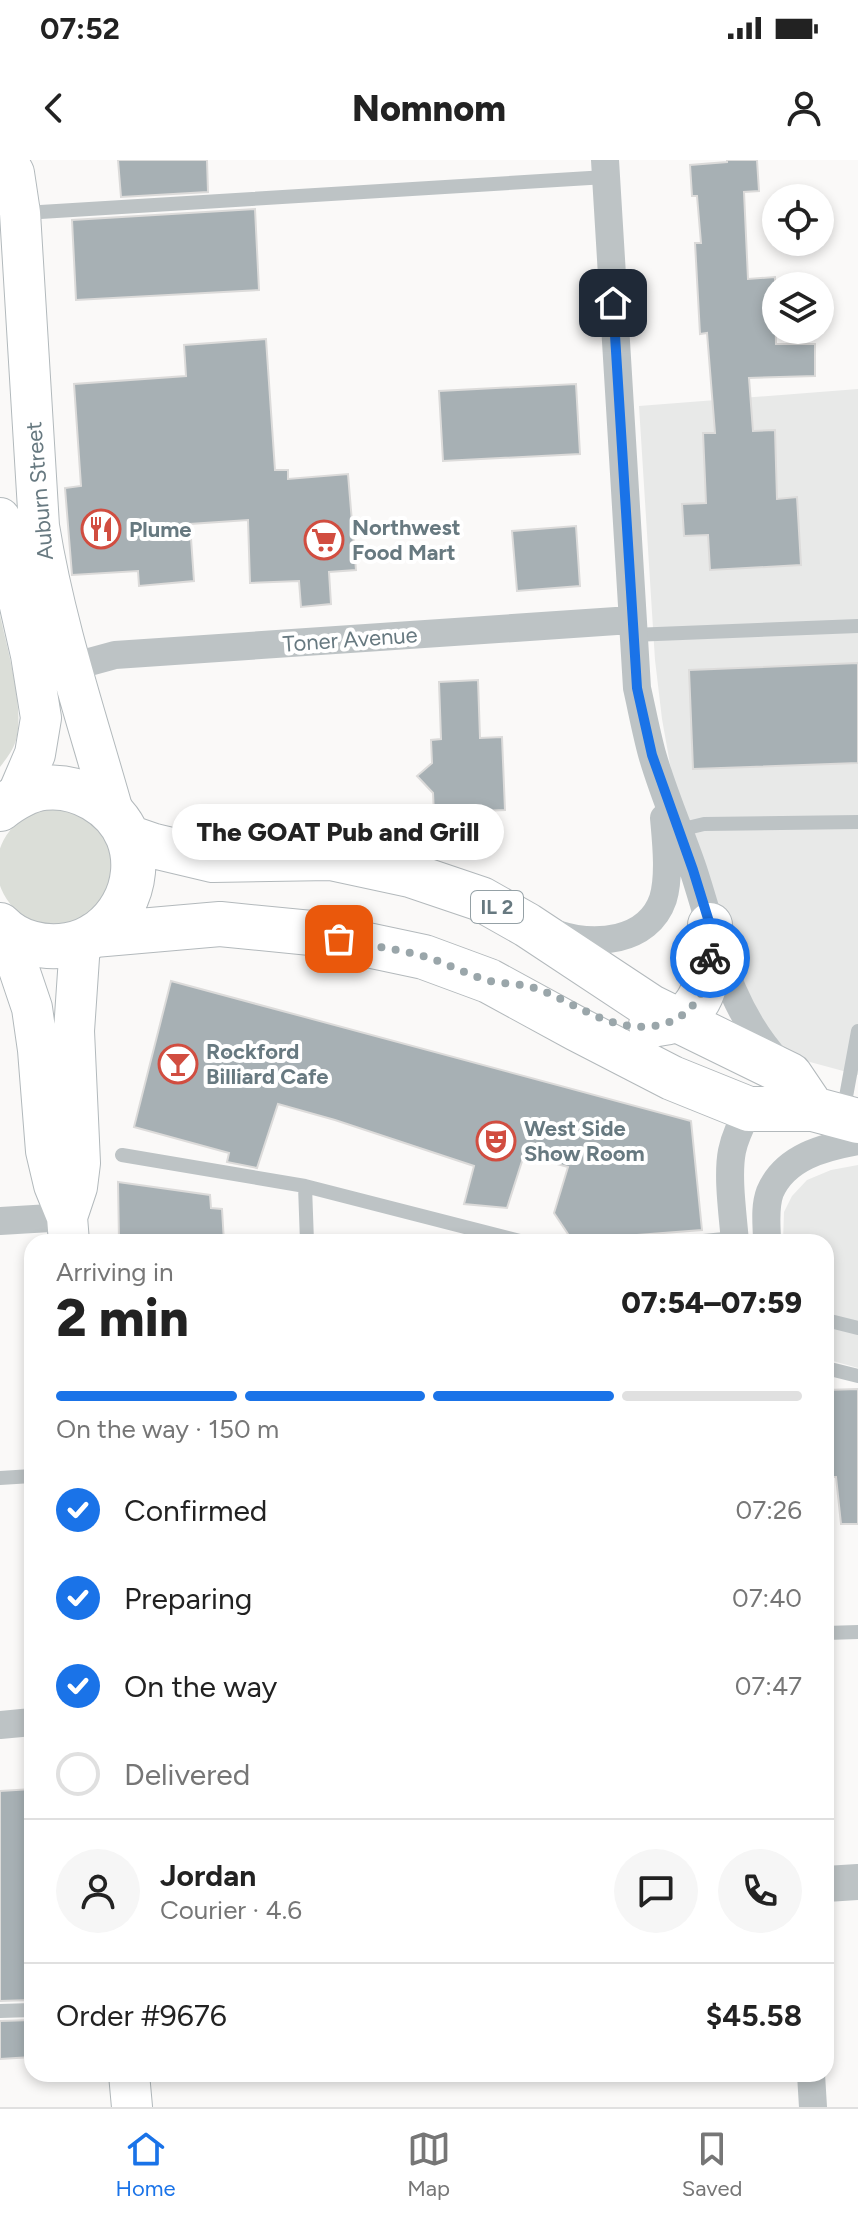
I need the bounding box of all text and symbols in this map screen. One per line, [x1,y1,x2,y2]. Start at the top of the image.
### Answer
text: 07:52 [40,10,120,47]
icon: back [32,86,76,130]
icon: person [782,86,826,130]
text: Nomnom [352,87,506,130]
map controls [762,184,834,344]
button: locate [762,184,834,256]
pin [579,269,647,337]
button: layers [762,272,834,344]
icon: home [591,281,635,325]
street label: Auburn Street [20,420,59,561]
restaurant icon: Plume [80,508,122,550]
place label: Northwest Food Mart [352,514,461,566]
place label: Plume [129,516,192,543]
supermarket icon: Northwest Food Mart [303,519,345,561]
street label: Toner Avenue [282,621,418,658]
callout: The GOAT Pub and Grill [173,803,505,859]
text: The GOAT Pub and Grill [196,816,480,848]
road number: IL 2 [471,891,523,923]
pin [305,905,373,973]
icon: bag [317,917,361,961]
courier [670,918,750,998]
icon: bike [688,936,732,980]
place label: Rockford Billiard Cafe [206,1038,328,1090]
bar icon: Rockford Billiard Cafe [157,1043,199,1085]
place label: West Side Show Room [524,1115,645,1167]
theatre icon: West Side Show Room [475,1120,517,1162]
text: Arriving in [56,1256,174,1288]
text: 07:54–07:59 [621,1284,802,1321]
text: 2 min [56,1287,189,1349]
text: On the way · 150 m [56,1413,279,1445]
icon: check [56,1488,100,1532]
text: Confirmed [124,1492,267,1529]
text: 07:26 [736,1494,802,1526]
icon: check [56,1576,100,1620]
text: Preparing [124,1580,252,1617]
text: 07:40 [732,1582,802,1614]
icon: check [56,1664,100,1708]
text: On the way [124,1668,277,1705]
text: 07:47 [735,1670,802,1702]
text: Delivered [124,1756,250,1793]
button: person [56,1849,140,1933]
button: chat [614,1849,698,1933]
button: phone [718,1849,802,1933]
text: Jordan [160,1857,256,1894]
text: Courier · 4.6 [160,1894,302,1926]
text: Order #9676 [56,1997,227,2034]
text: $45.58 [706,1997,802,2034]
tab: Home [116,2127,176,2202]
tab: Map [407,2127,451,2202]
tab: Saved [682,2127,742,2202]

